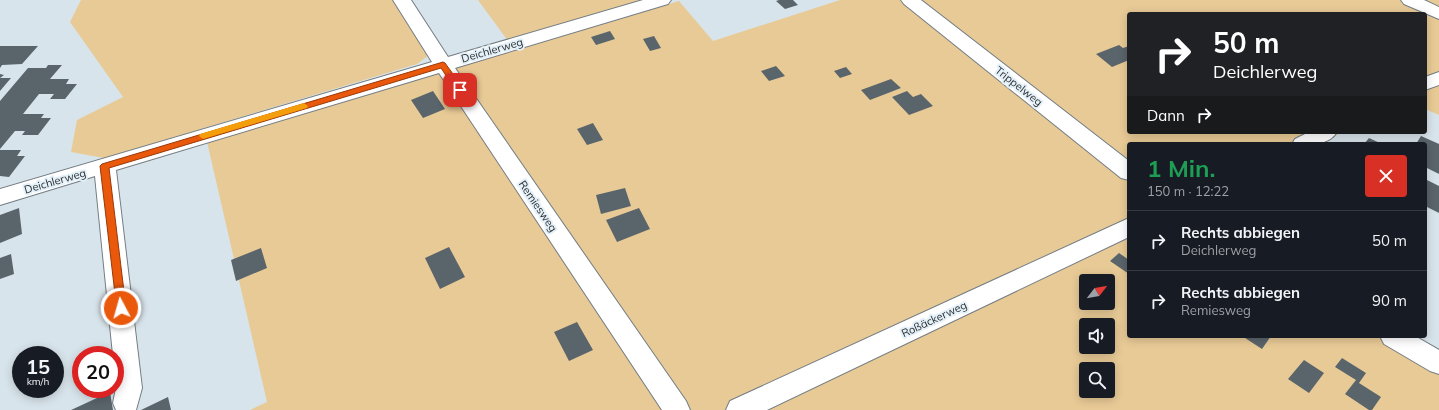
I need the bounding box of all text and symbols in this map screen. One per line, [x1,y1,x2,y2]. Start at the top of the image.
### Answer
text: 50 m [1213,25,1279,60]
icon: right [1147,28,1199,80]
street label: Deichlerweg [459,34,525,66]
text: Deichlerweg [1213,60,1317,83]
street label: Trippelweg [993,63,1045,109]
pin [443,73,477,107]
icon: arrive [449,79,471,101]
icon: right [1193,104,1215,126]
text: Dann [1147,106,1185,125]
text: 1 Min. [1147,153,1216,183]
button: close [1365,155,1407,197]
street label: Deichlerweg [22,165,88,197]
street label: Remiesweg [516,178,560,234]
text: 150 m · 12:22 [1147,183,1229,199]
text: Rechts abbiegen [1181,223,1300,242]
icon: right [1147,230,1169,252]
text: 50 m [1372,231,1407,250]
text: Deichlerweg [1181,242,1256,258]
north arrow [1079,274,1115,310]
map controls [1079,274,1115,398]
text: Rechts abbiegen [1181,283,1300,302]
position arrow [100,287,142,329]
icon: right [1147,290,1169,312]
text: 90 m [1372,291,1407,310]
street label: Roßäckerweg [899,298,969,340]
text: Remiesweg [1181,302,1251,318]
button: sound [1079,318,1115,354]
speed limit sign: 20 [72,346,124,398]
text: 15 [26,354,50,379]
button: search [1079,362,1115,398]
text: km/h [27,375,49,388]

